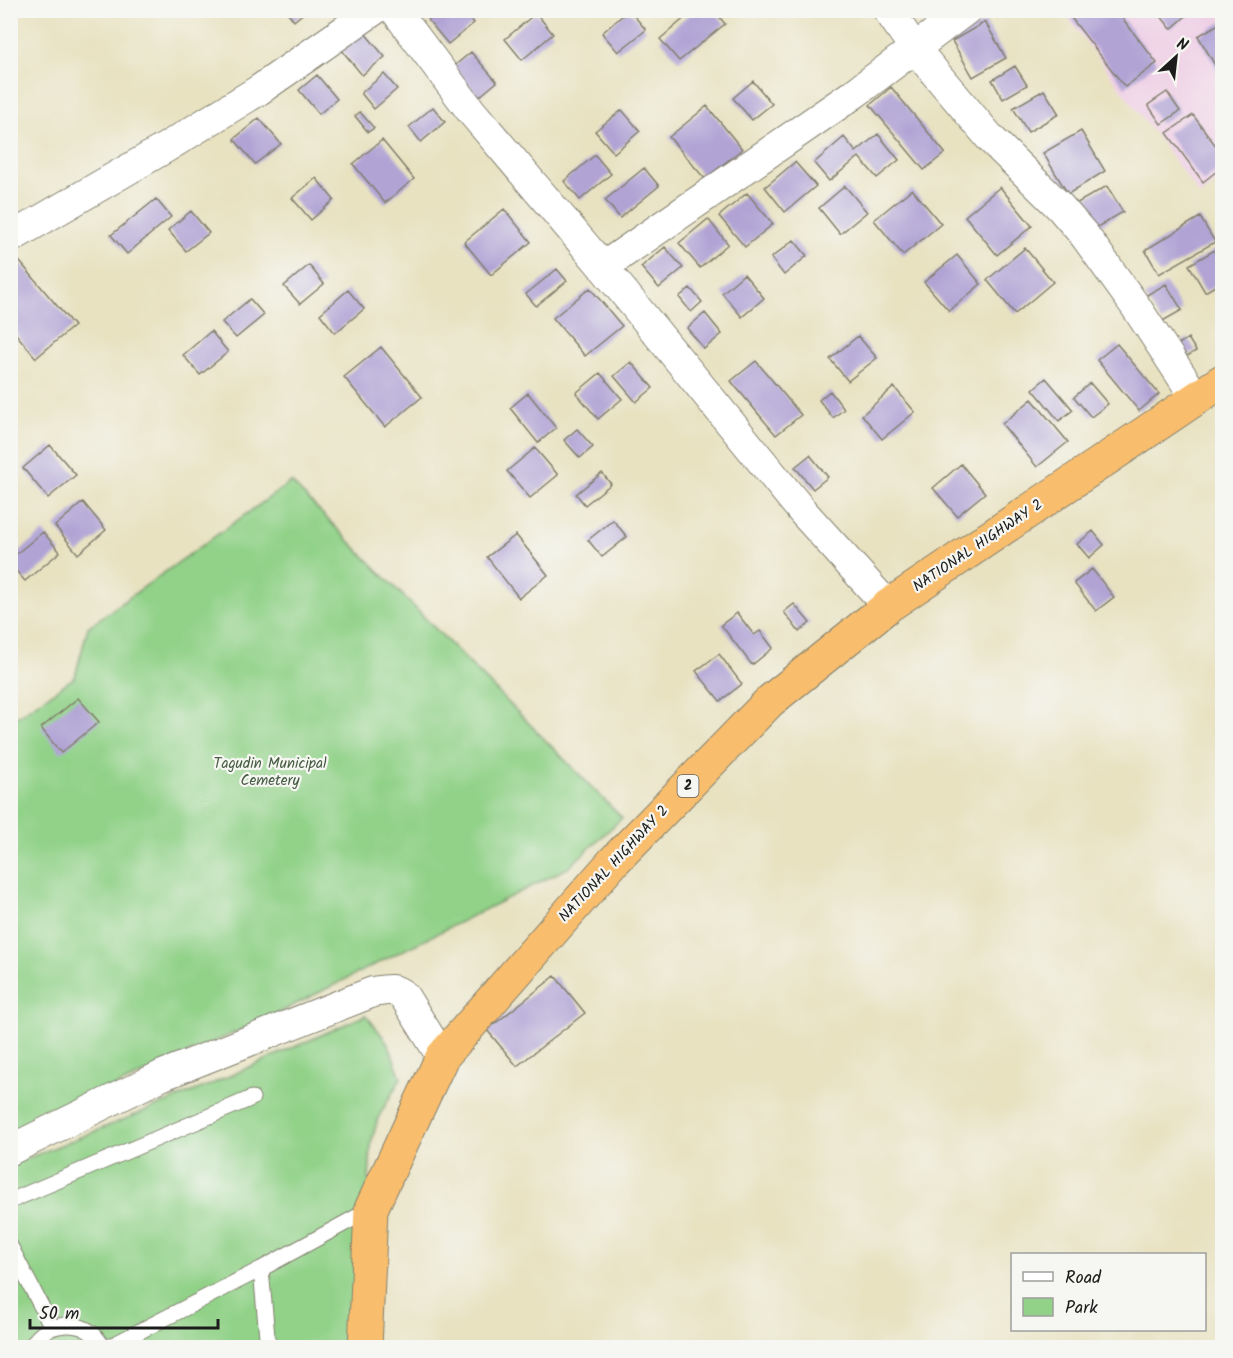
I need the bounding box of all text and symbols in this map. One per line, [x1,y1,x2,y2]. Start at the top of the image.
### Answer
north arrow [1146,27,1206,87]
text: N [1172,32,1192,58]
street label: NATIONAL HIGHWAY 2 [908,493,1048,599]
park label: Tagudin Municipal Cemetery [213,752,327,793]
road number: 2 [678,775,698,797]
street label: NATIONAL HIGHWAY 2 [553,800,675,928]
legend [1011,1253,1206,1331]
text: Road [1065,1264,1102,1293]
scale bar [30,1292,218,1330]
text: Park [1065,1294,1098,1323]
text: 50 m [39,1300,79,1329]

